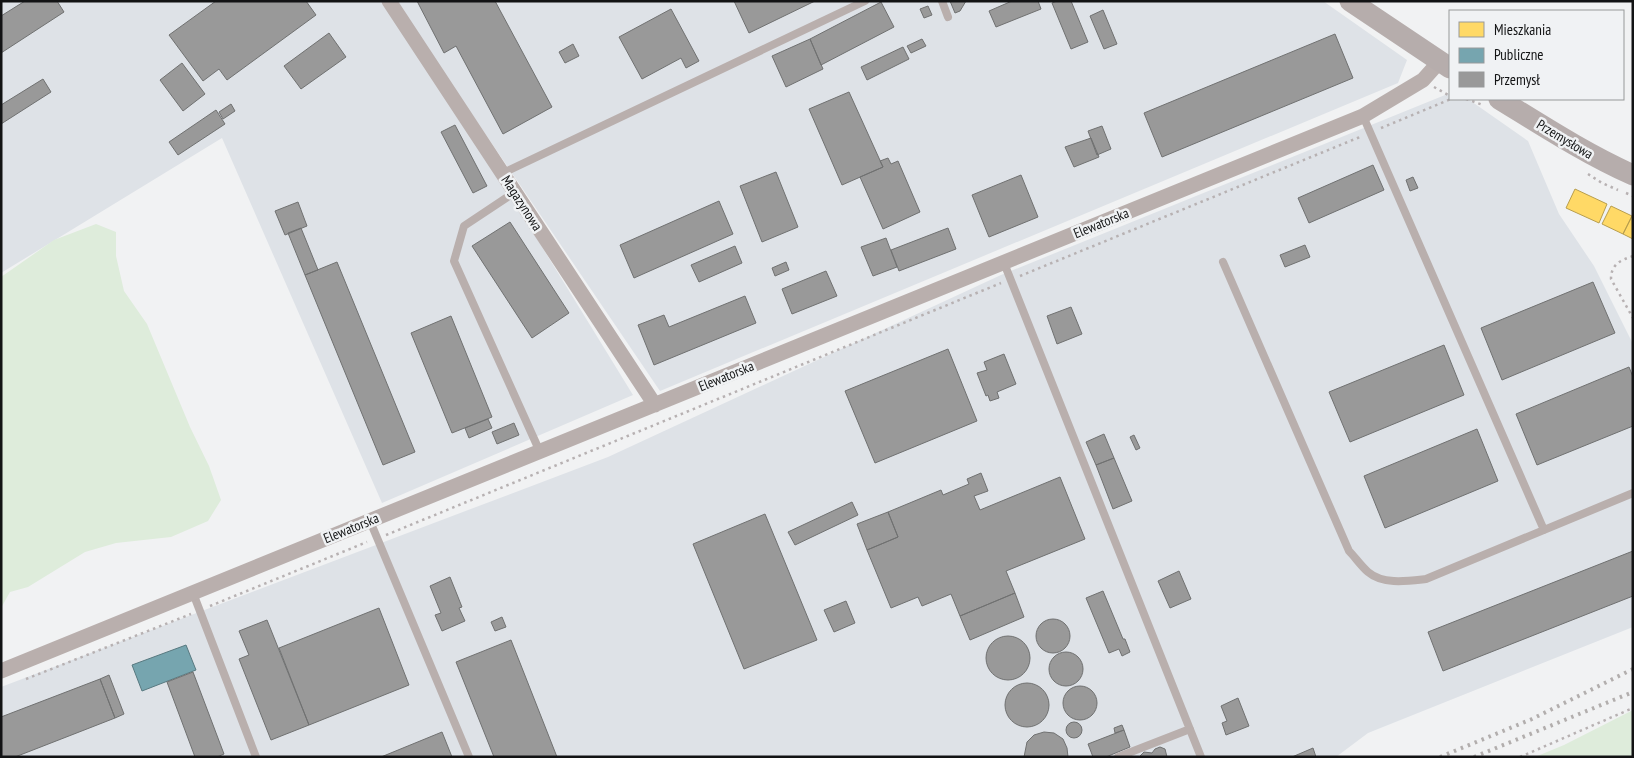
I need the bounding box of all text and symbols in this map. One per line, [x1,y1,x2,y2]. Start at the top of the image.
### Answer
legend [1449,10,1624,100]
text: Mieszkania [1494,20,1551,39]
text: Publiczne [1494,45,1543,64]
text: Przemysł [1494,70,1540,89]
street label: Przemysłowa [1534,115,1596,163]
street label: Magazynowa [497,172,547,234]
street label: Elewatorska [1071,204,1131,242]
street label: Elewatorska [696,357,756,395]
street label: Elewatorska [321,509,381,547]

